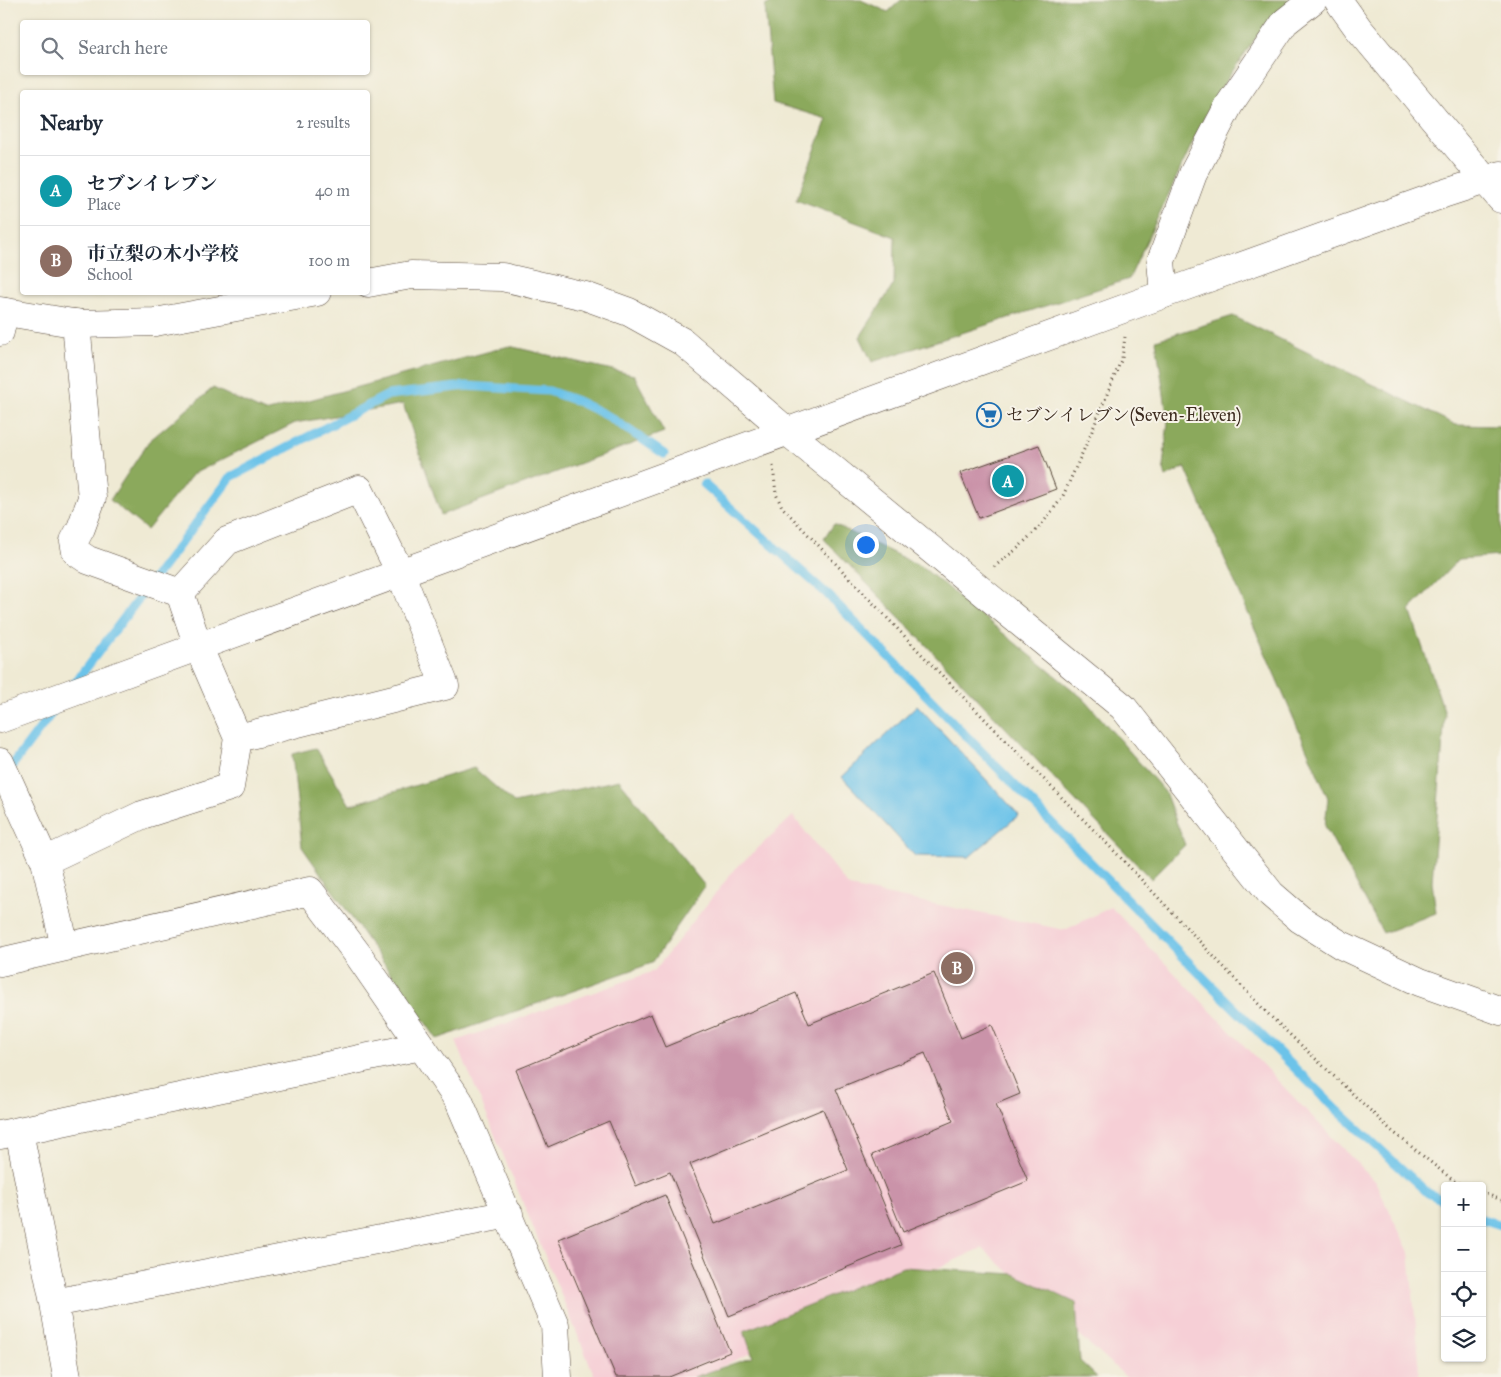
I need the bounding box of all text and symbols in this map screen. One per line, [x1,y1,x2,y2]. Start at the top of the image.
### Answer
search box [20,20,370,75]
icon: search [38,34,66,62]
text: Search here [78,36,168,59]
text: Nearby [40,110,103,136]
text: 2 results [296,113,350,132]
text: セブンイレブン [87,172,218,195]
text: A [51,181,61,200]
text: 40 m [315,181,350,200]
text: Place [87,195,121,214]
text: 市立梨の木小学校 [87,242,239,265]
text: B [51,251,61,270]
text: 100 m [308,251,350,270]
text: School [87,265,132,284]
supermarket icon: セブンイレブン(Seven-Eleven) [976,402,1002,428]
place label: セブンイレブン(Seven-Eleven) [1006,404,1241,427]
pin: A [992,462,1024,500]
your location [853,532,879,558]
pin: B [941,949,973,987]
map controls [1441,1182,1486,1362]
button: + [1441,1182,1486,1227]
button: − [1441,1227,1486,1272]
button: locate [1441,1272,1486,1317]
button: layers [1441,1317,1486,1362]

